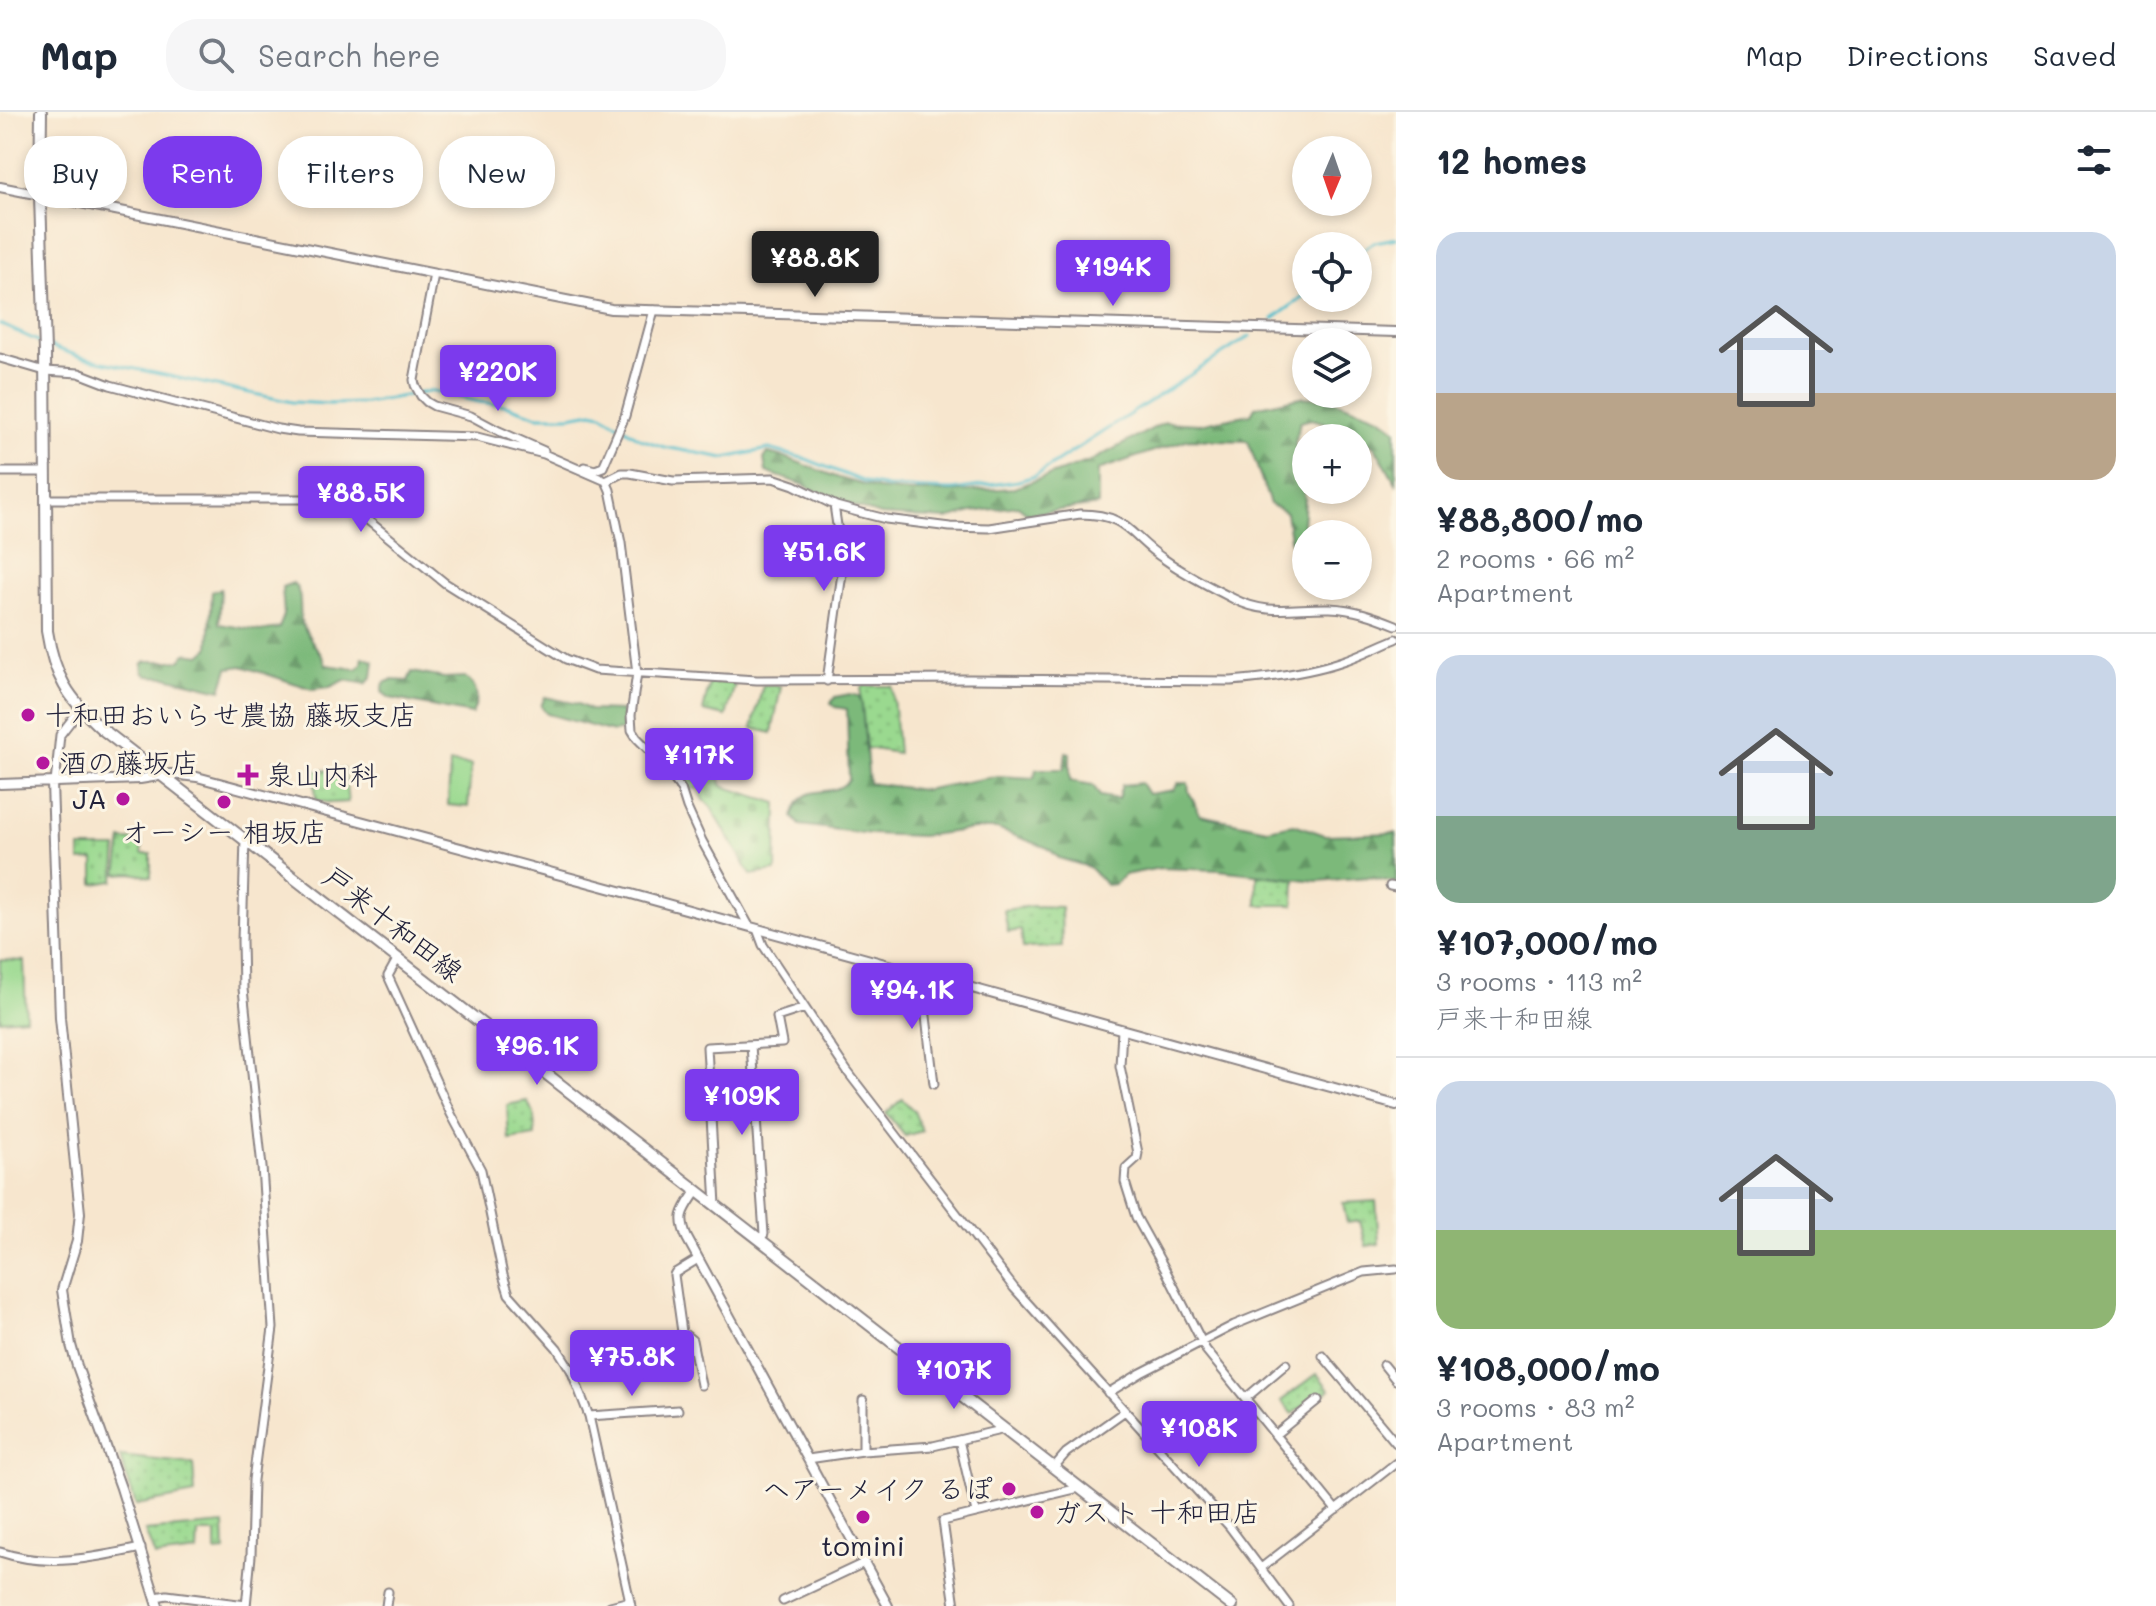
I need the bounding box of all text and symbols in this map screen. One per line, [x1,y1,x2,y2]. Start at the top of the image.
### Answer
search box [166,19,726,91]
text: Map [40,30,118,80]
icon: search [194,33,238,77]
text: Search here [258,35,441,75]
text: Map [1746,37,1803,73]
text: Directions [1847,37,1989,73]
text: Saved [2033,37,2116,73]
chip: Buy [24,136,127,208]
chip: Rent [143,136,262,208]
chip: Filters [278,136,423,208]
chip: New [439,136,555,208]
north arrow [1292,136,1372,216]
map controls [1292,136,1372,600]
text: 12 homes [1436,138,1587,183]
icon: filters [2072,138,2116,182]
pin: ¥88.8K [750,231,880,299]
button: locate [1292,232,1372,312]
text: ¥88.8K [770,240,860,274]
pin: ¥194K [1057,240,1169,308]
text: ¥194K [1074,249,1152,283]
icon: home [1704,284,1848,428]
button: layers [1292,328,1372,408]
pin: ¥220K [442,345,554,413]
text: ¥220K [458,354,538,388]
button: + [1292,424,1372,504]
pin: ¥88.5K [296,466,426,534]
text: ¥88.5K [316,475,406,509]
text: ¥88,800/mo [1436,496,1643,541]
button: − [1292,520,1372,600]
pin: ¥51.6K [759,525,889,593]
text: ¥51.6K [782,534,866,568]
text: 2 rooms · 66 m² [1436,541,1634,575]
text: Apartment [1436,575,1573,609]
place label: 十和田おいらせ農協 藤坂支店 [44,696,417,732]
marker: 十和田おいらせ農協 藤坂支店 [19,706,37,724]
icon: home [1704,707,1848,851]
pin: ¥117K [643,728,755,796]
text: ¥117K [663,737,735,771]
place label: 酒の藤坂店 [59,744,199,780]
marker: 酒の藤坂店 [34,754,52,772]
place label: 泉山内科 [266,756,378,792]
marker: 泉山内科 [237,764,259,786]
place label: JA [72,780,107,816]
marker: JA [114,790,132,808]
marker: オーシー 相坂店 [215,793,233,811]
place label: オーシー 相坂店 [121,813,327,849]
street label: 戸来十和田線 [316,857,471,989]
text: ¥107,000/mo [1436,919,1658,964]
pin: ¥94.1K [847,963,977,1031]
text: 3 rooms · 113 m² [1436,964,1642,998]
text: ¥94.1K [869,972,955,1006]
text: 戸来十和田線 [1436,1001,1592,1035]
pin: ¥96.1K [472,1019,602,1087]
text: ¥96.1K [494,1028,580,1062]
pin: ¥109K [686,1069,798,1137]
text: ¥109K [703,1078,781,1112]
icon: home [1704,1133,1848,1277]
pin: ¥75.8K [567,1330,697,1398]
text: ¥75.8K [588,1339,676,1373]
pin: ¥107K [898,1343,1010,1411]
text: ¥108,000/mo [1436,1345,1660,1390]
text: ¥107K [916,1352,992,1386]
text: 3 rooms · 83 m² [1436,1390,1635,1424]
pin: ¥108K [1143,1401,1255,1469]
text: ¥108K [1160,1410,1238,1444]
text: Apartment [1436,1424,1573,1458]
place label: ヘアーメイク るぽ [762,1470,993,1506]
marker: ヘアーメイク るぽ [1000,1480,1018,1498]
place label: ガスト 十和田店 [1053,1493,1261,1529]
marker: ガスト 十和田店 [1028,1503,1046,1521]
marker: tomini [854,1508,872,1526]
place label: tomini [821,1527,905,1563]

